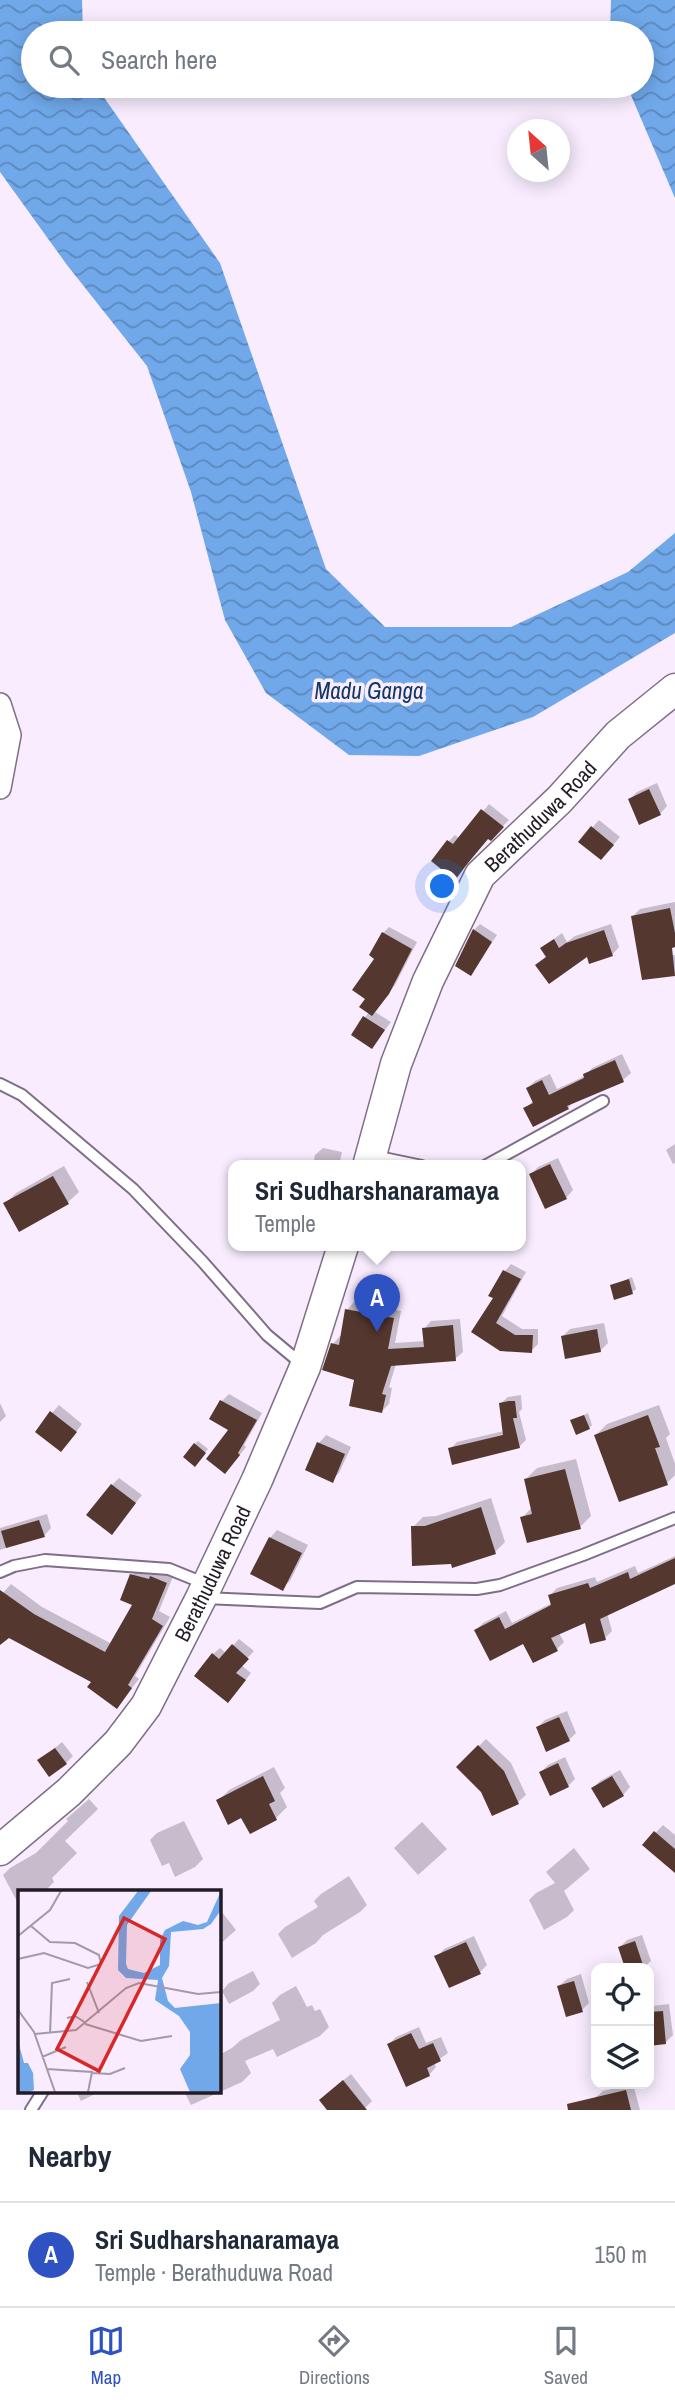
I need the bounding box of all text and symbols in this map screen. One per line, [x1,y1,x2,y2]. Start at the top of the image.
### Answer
search box [21,21,654,98]
icon: search [45,41,83,79]
text: Search here [101,42,217,77]
north arrow [507,119,570,182]
water label: Madu Ganga [314,675,424,706]
street label: Berathuduwa Road [478,754,603,878]
your location [425,869,459,903]
popup [228,1160,526,1251]
text: Sri Sudharshanaramaya [255,1173,499,1208]
text: Temple [255,1208,316,1239]
pin: A [354,1274,400,1332]
street label: Berathuduwa Road [167,1501,257,1646]
inset map [18,1890,220,2092]
map controls [591,1963,654,2089]
button: locate [591,1963,654,2026]
button: layers [591,2026,654,2089]
text: Nearby [28,2136,111,2176]
text: Sri Sudharshanaramaya [95,2222,339,2257]
text: A [44,2239,58,2270]
text: 150 m [595,2239,647,2270]
text: Temple · Berathuduwa Road [95,2257,333,2288]
tab: Map [87,2322,125,2390]
tab: Directions [299,2322,370,2390]
tab: Saved [544,2322,588,2390]

